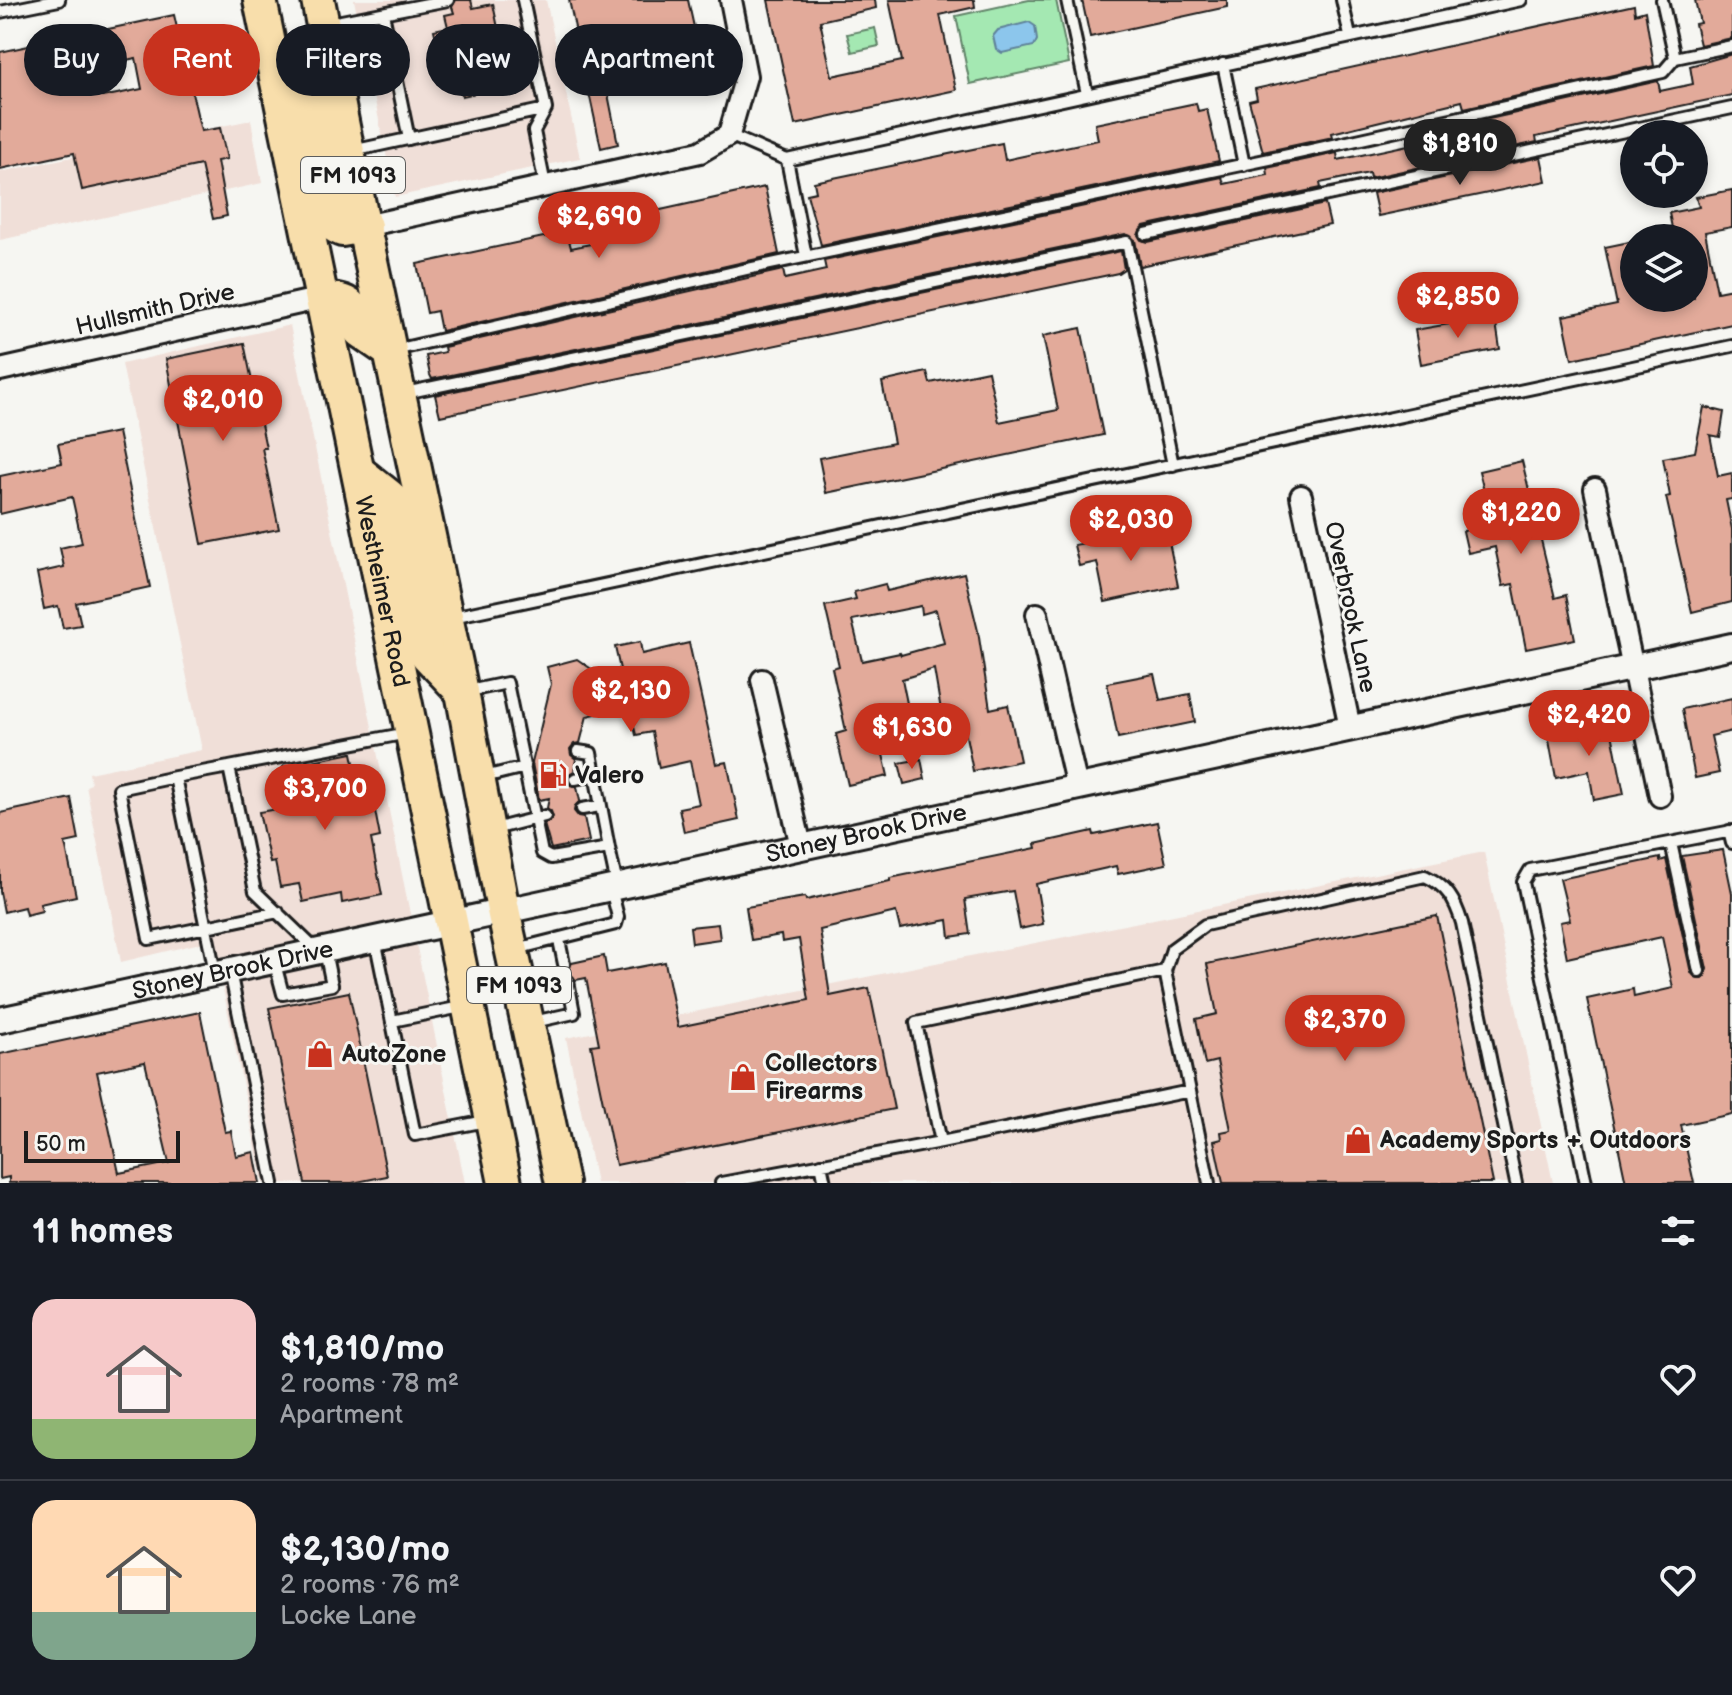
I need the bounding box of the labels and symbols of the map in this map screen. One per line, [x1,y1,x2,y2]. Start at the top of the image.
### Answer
pin: $1,810 [1395,119,1525,187]
road number: FM 1093 [301,157,405,193]
pin: $2,690 [534,192,664,260]
pin: $2,850 [1393,272,1523,340]
street label: Hullsmith Drive [73,277,238,342]
pin: $2,010 [158,375,288,443]
pin: $1,220 [1456,488,1586,556]
street label: Westheimer Road [348,493,416,690]
pin: $2,030 [1066,495,1196,563]
street label: Overbrook Lane [1318,519,1383,695]
pin: $2,130 [566,666,696,734]
pin: $2,420 [1524,690,1654,758]
pin: $1,630 [847,703,977,771]
fuel station icon: Valero [538,760,568,790]
place label: Valero [575,761,644,790]
pin: $3,700 [260,764,390,832]
street label: Stoney Brook Drive [763,798,969,869]
street label: Stoney Brook Drive [130,934,336,1006]
road number: FM 1093 [467,967,571,1003]
pin: $2,370 [1280,995,1410,1063]
shop icon: AutoZone [305,1039,335,1069]
place label: AutoZone [341,1040,447,1069]
place label: Collectors Firearms [765,1049,878,1106]
shop icon: Collectors Firearms [728,1062,758,1092]
shop icon: Academy Sports + Outdoors [1343,1125,1373,1155]
place label: Academy Sports + Outdoors [1379,1126,1691,1155]
scale bar [24,1127,180,1163]

